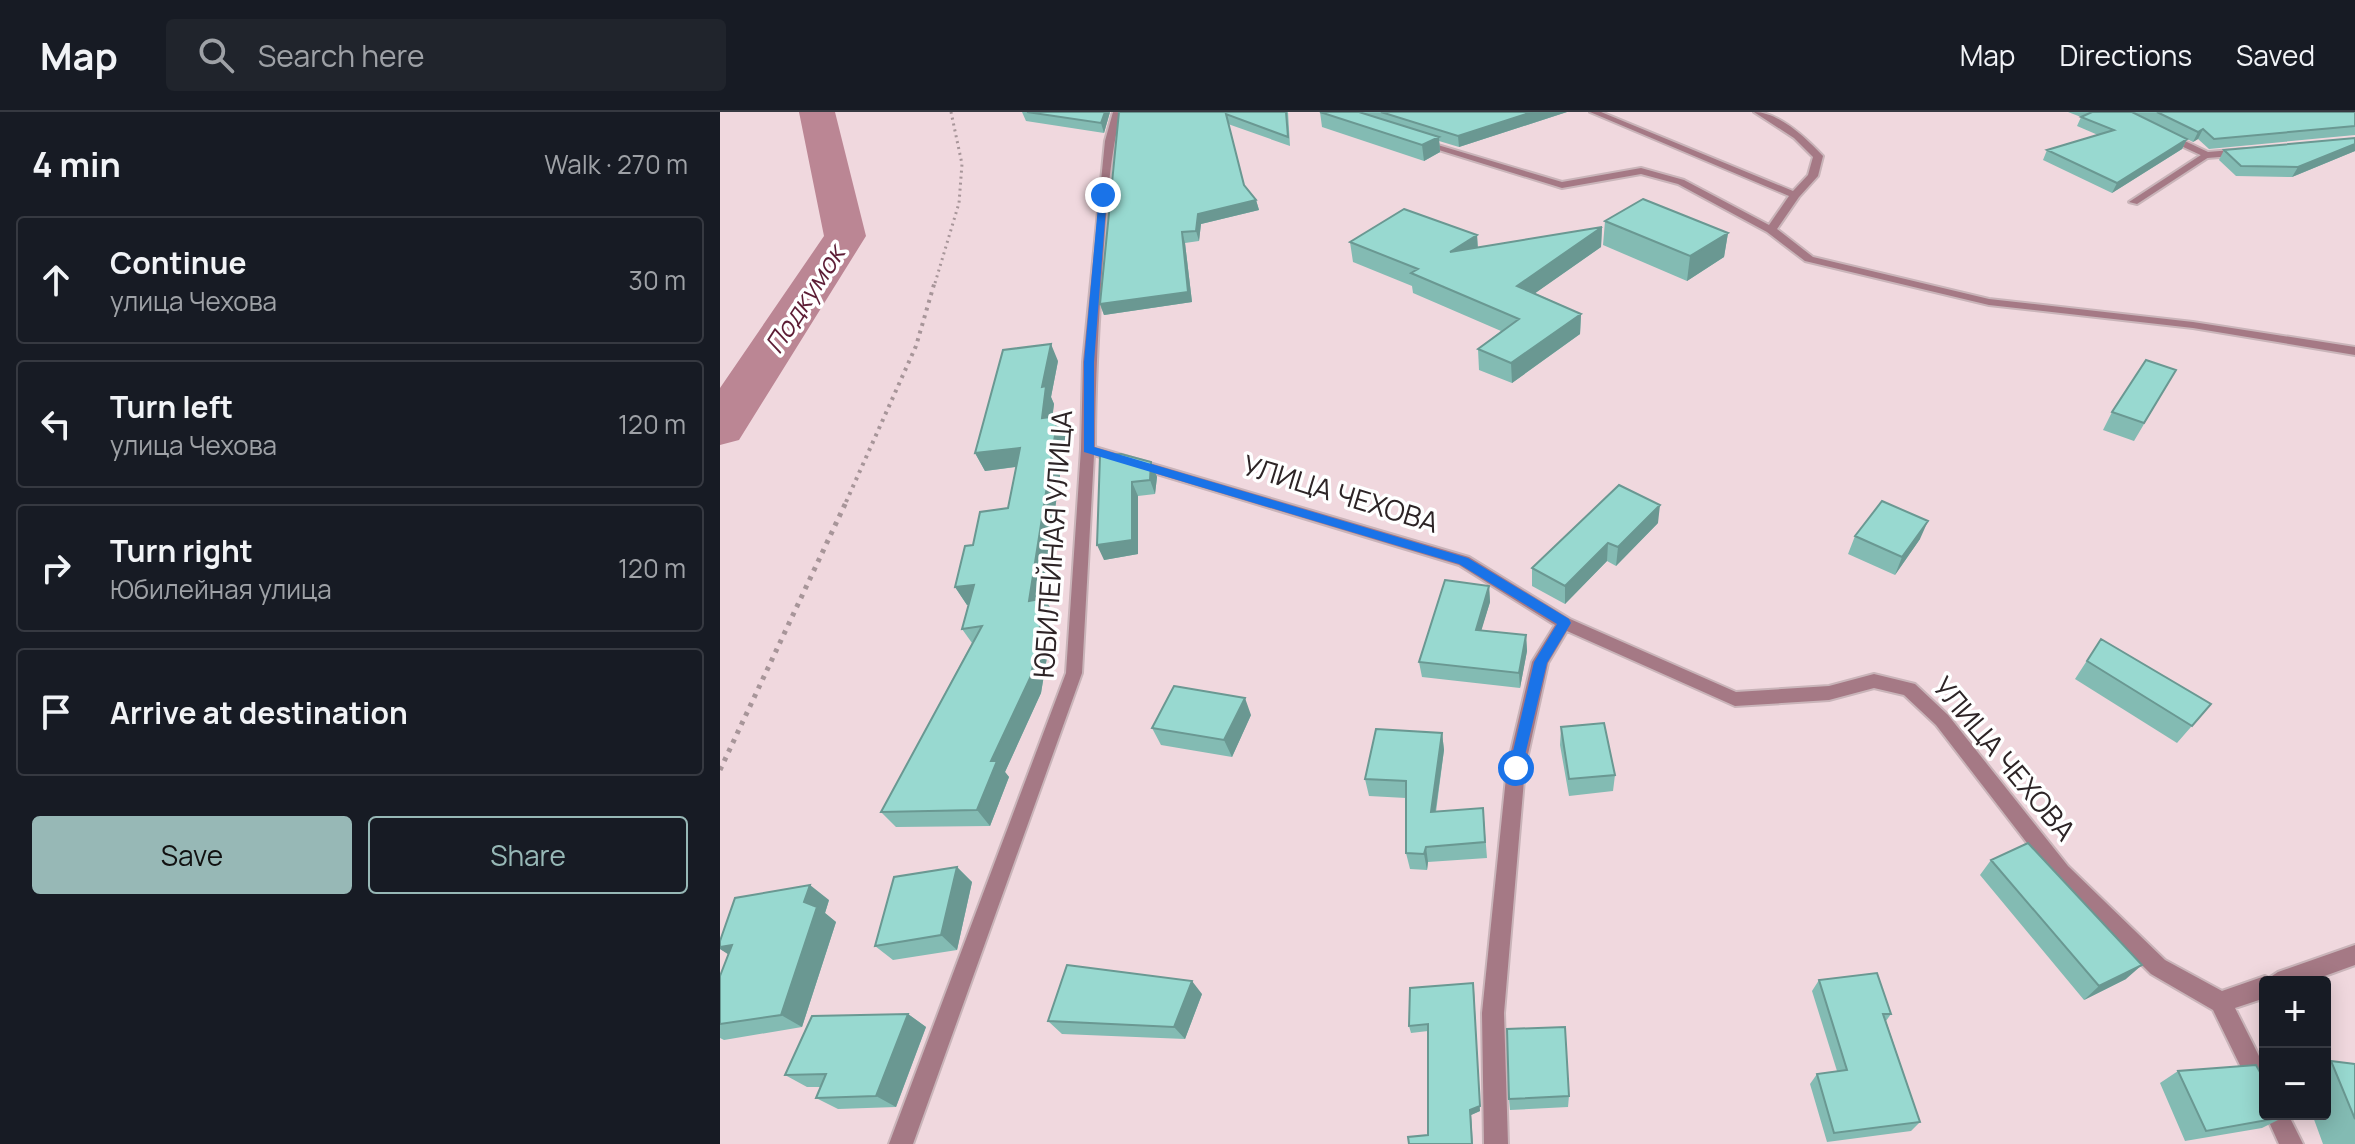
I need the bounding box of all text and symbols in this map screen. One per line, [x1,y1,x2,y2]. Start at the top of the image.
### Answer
search box [166,19,726,91]
text: Map [40,29,118,81]
icon: search [194,33,238,77]
text: Search here [258,35,425,76]
text: Map [1960,36,2015,74]
text: Directions [2059,36,2192,74]
text: Saved [2236,36,2315,74]
text: 4 min [32,141,121,187]
text: Walk · 270 m [544,146,688,182]
route end [1085,177,1121,213]
water label: Подкумок [756,235,854,360]
text: Continue [110,242,246,283]
icon: ahead [34,258,78,302]
text: 30 m [629,262,686,298]
text: улица Чехова [110,283,277,319]
text: Turn left [110,386,233,427]
icon: left [34,402,78,446]
text: 120 m [618,406,686,442]
street label: ЮБИЛЕЙНАЯ УЛИЦА [1024,408,1080,679]
text: улица Чехова [110,427,277,463]
street label: УЛИЦА ЧЕХОВА [1238,445,1444,541]
text: Turn right [110,530,253,571]
icon: right [34,546,78,590]
text: 120 m [618,550,686,586]
text: Юбилейная улица [110,571,332,607]
street label: УЛИЦА ЧЕХОВА [1925,668,2085,848]
icon: arrive [34,690,78,734]
text: Arrive at destination [110,692,408,733]
route start [1498,750,1534,786]
button: Save [32,816,352,894]
button: Share [368,816,688,894]
map controls [2259,976,2331,1120]
button: + [2259,976,2331,1048]
button: − [2259,1048,2331,1120]

